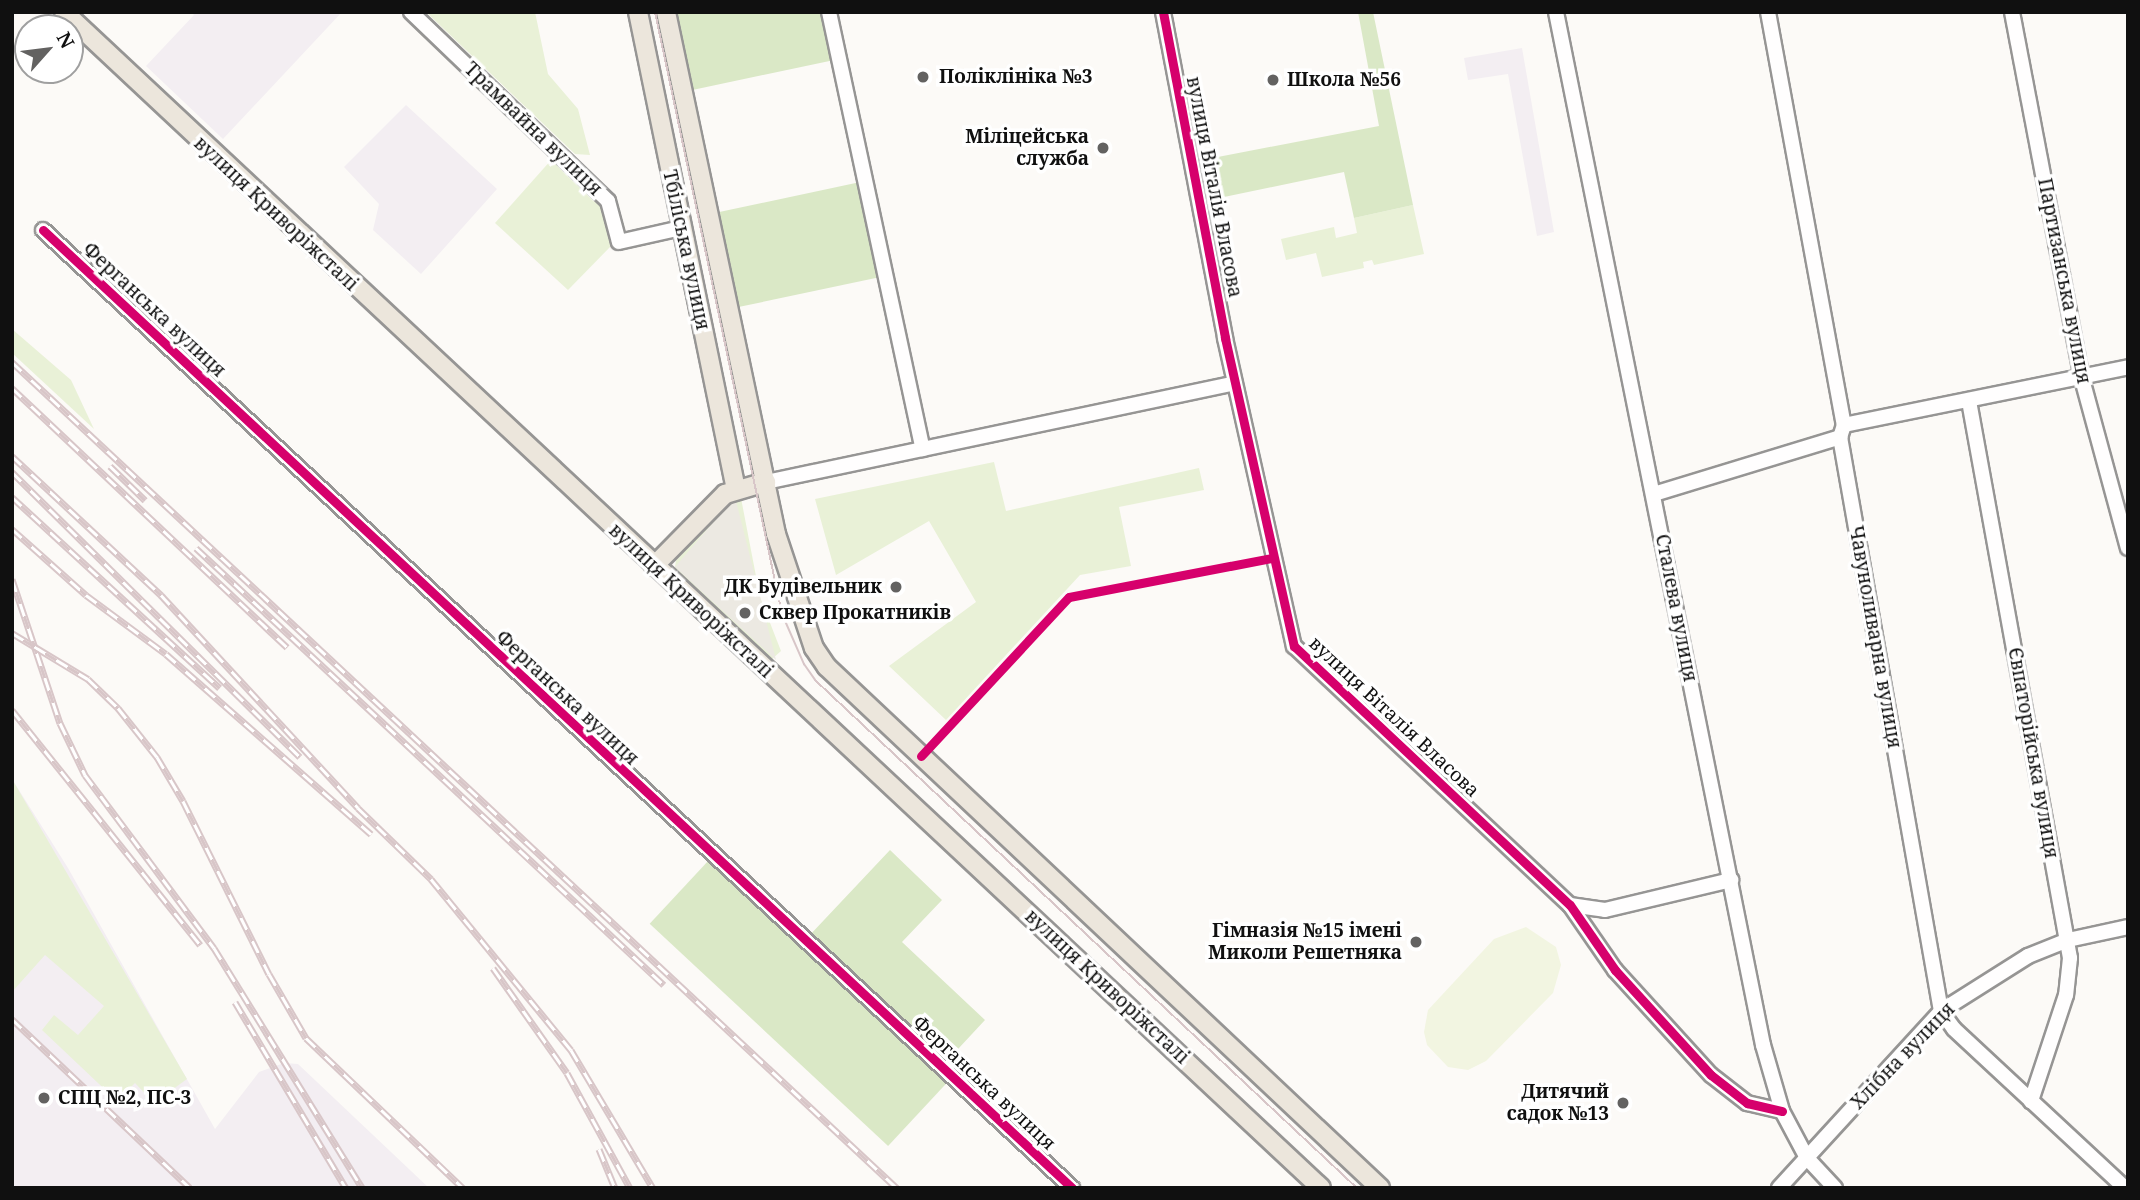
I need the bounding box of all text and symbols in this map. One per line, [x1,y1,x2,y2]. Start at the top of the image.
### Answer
north arrow [14,14,84,84]
text: N [51,27,81,53]
street label: Трамвайна вулиця [460,57,606,201]
place label: Поліклініка №3 [939,66,1092,88]
marker: Поліклініка №3 [913,67,933,87]
place label: Школа №56 [1287,69,1401,91]
marker: Школа №56 [1265,72,1281,88]
street label: вулиця Віталія Власова [1181,75,1247,299]
place label: Міліцейська служба [965,126,1089,170]
street label: вулиця Криворіжсталі [189,132,363,296]
marker: Міліцейська служба [1095,140,1111,156]
street label: Тбіліська вулиця [658,168,714,332]
street label: Партизанська вулиця [2033,176,2095,386]
street label: Ферганська вулиця [78,238,230,382]
street label: вулиця Криворіжсталі [604,519,778,683]
street label: Чавуноливарна вулиця [1844,524,1906,750]
street label: Сталева вулиця [1651,532,1701,684]
place label: ДК Будівельник [724,576,882,598]
marker: ДК Будівельник [888,579,904,595]
place label: Сквер Прокатників [759,602,951,624]
marker: Сквер Прокатників [737,605,753,621]
street label: Ферганська вулиця [491,626,643,770]
street label: вулиця Віталія Власова [1304,632,1484,802]
street label: Євпаторійська вулиця [2003,646,2063,860]
street label: вулиця Криворіжсталі [1020,905,1194,1069]
place label: Гімназія №15 імені Миколи Решетняка [1208,920,1402,964]
marker: Гімназія №15 імені Миколи Решетняка [1408,934,1424,950]
street label: Хлібна вулиця [1846,998,1960,1114]
street label: Ферганська вулиця [908,1011,1060,1155]
place label: Дитячий садок №13 [1507,1081,1609,1125]
place label: СПЦ №2, ПС-3 [58,1087,191,1109]
marker: СПЦ №2, ПС-3 [36,1090,52,1106]
marker: Дитячий садок №13 [1615,1095,1631,1111]

